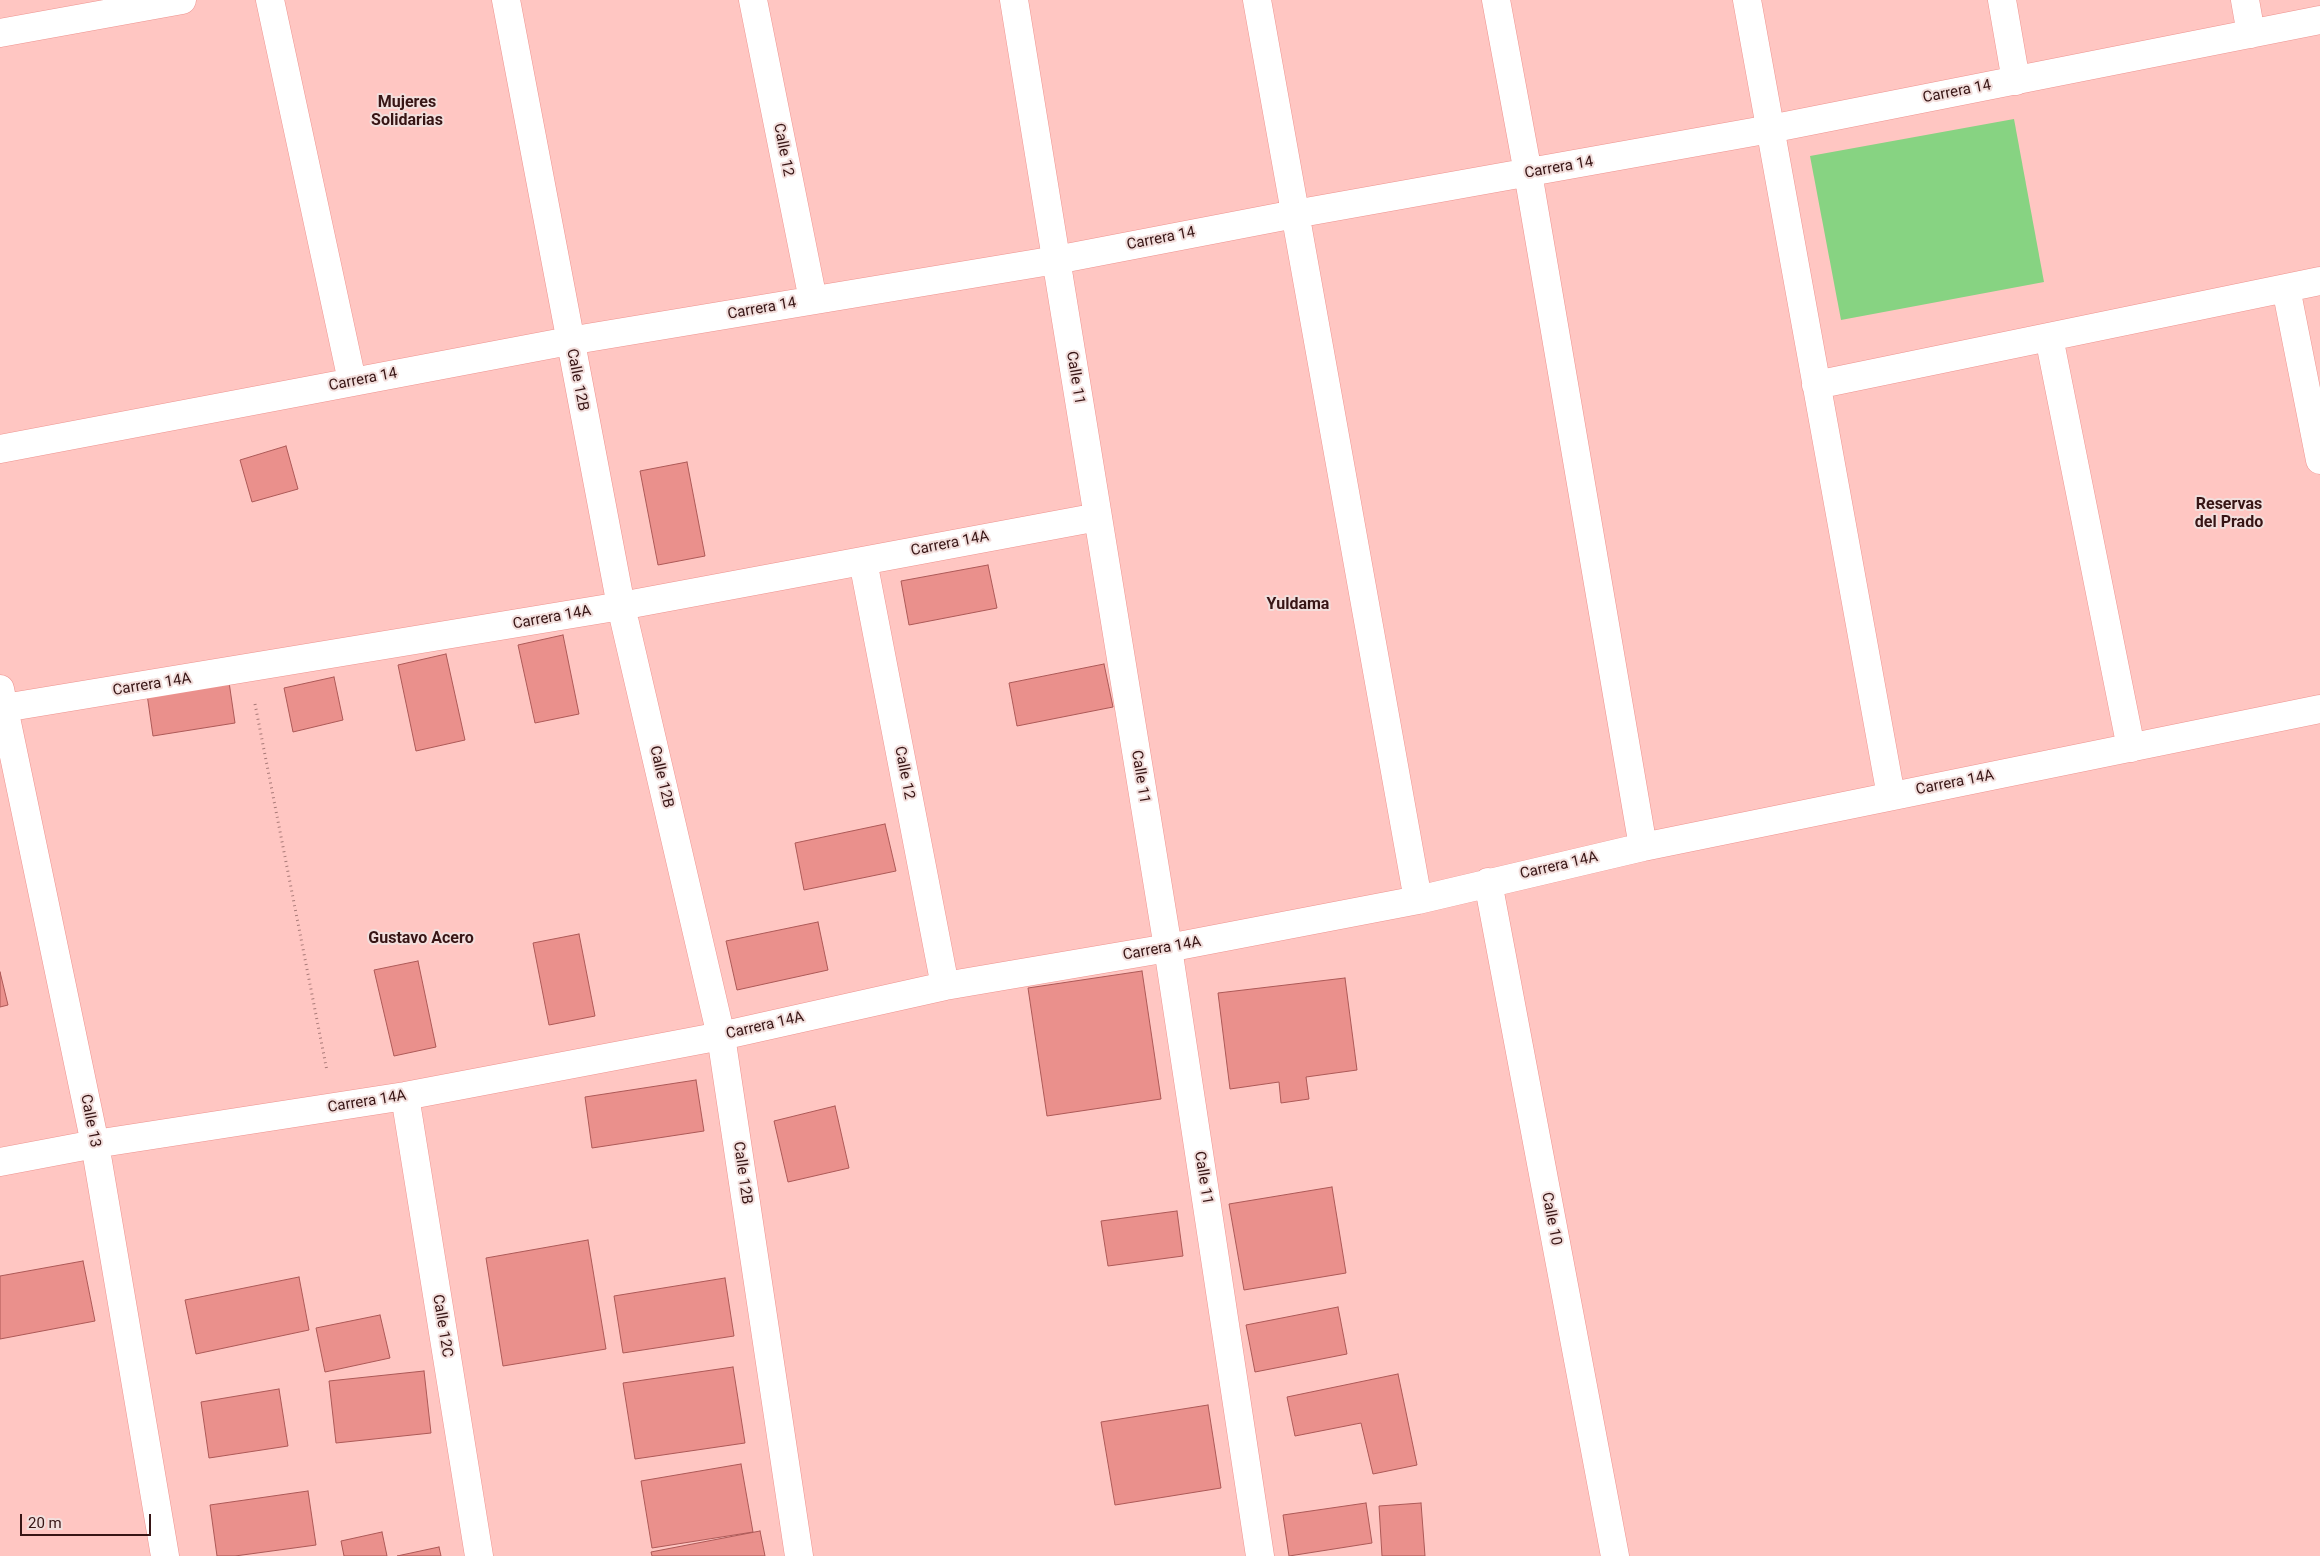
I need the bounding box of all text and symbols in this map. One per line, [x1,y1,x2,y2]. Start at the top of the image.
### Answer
street label: Carrera 14 [1921,77,1993,107]
district label: Mujeres Solidarias [371,93,443,131]
street label: Calle 12 [769,122,797,178]
street label: Carrera 14 [1523,153,1595,183]
street label: Carrera 14 [1125,224,1197,254]
street label: Carrera 14 [726,294,798,324]
street label: Calle 12B [562,347,592,413]
street label: Calle 11 [1062,350,1088,406]
street label: Carrera 14 [327,365,399,395]
district label: Reservas del Prado [2195,495,2263,533]
street label: Carrera 14A [909,528,991,560]
district label: Yuldama [1267,595,1329,615]
street label: Carrera 14A [511,602,593,634]
street label: Carrera 14A [111,670,193,700]
street label: Calle 12B [645,744,677,810]
street label: Calle 12 [890,745,918,801]
street label: Calle 11 [1127,749,1153,805]
street label: Carrera 14A [1914,767,1996,799]
street label: Carrera 14A [1518,848,1600,884]
district label: Gustavo Acero [368,929,474,949]
street label: Carrera 14A [1121,933,1203,965]
street label: Carrera 14A [724,1008,806,1044]
street label: Carrera 14A [326,1087,408,1117]
street label: Calle 13 [76,1093,104,1149]
street label: Calle 12B [729,1141,755,1205]
street label: Calle 11 [1190,1150,1216,1206]
street label: Calle 10 [1537,1191,1565,1247]
street label: Calle 12C [428,1293,456,1359]
scale bar [22,1504,154,1536]
text: 20 m [28,1514,62,1532]

